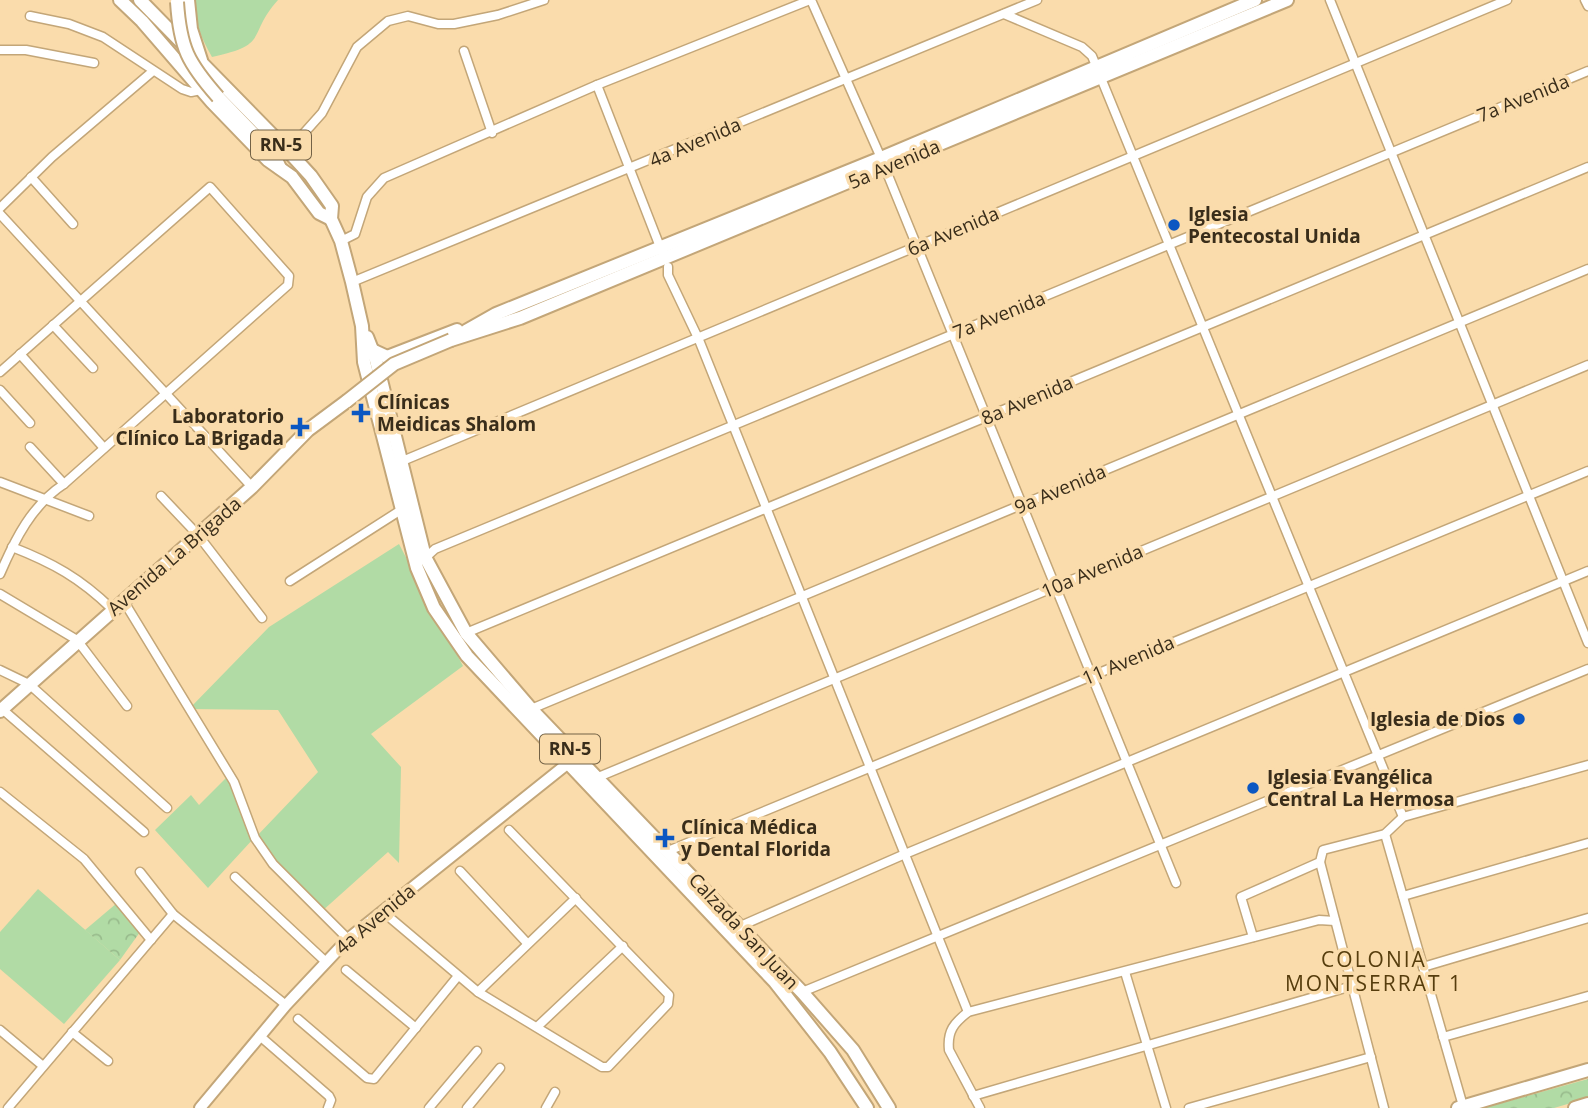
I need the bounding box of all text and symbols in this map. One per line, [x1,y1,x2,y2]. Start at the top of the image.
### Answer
street label: 7a Avenida [1473,68,1573,128]
street label: 4a Avenida [645,111,745,173]
road number: RN-5 [251,130,311,160]
street label: 5a Avenida [844,133,944,195]
street label: 6a Avenida [903,200,1003,262]
place label: Iglesia Pentecostal Unida [1188,201,1361,249]
marker: Iglesia Pentecostal Unida [1166,217,1182,233]
street label: 7a Avenida [949,285,1049,345]
street label: 8a Avenida [977,369,1077,431]
place label: Clínicas Meidicas Shalom [377,389,536,437]
place label: Laboratorio Clínico La Brigada [115,403,284,451]
marker: Clínicas Meidicas Shalom [351,403,371,423]
marker: Laboratorio Clínico La Brigada [290,417,310,437]
street label: 9a Avenida [1010,458,1110,520]
street label: Avenida La Brigada [102,491,246,621]
street label: 10a Avenida [1037,538,1147,604]
street label: 11 Avenida [1078,629,1178,691]
place label: Iglesia de Dios [1370,706,1505,732]
marker: Iglesia de Dios [1511,711,1527,727]
road number: RN-5 [540,734,600,764]
place label: Iglesia Evangélica Central La Hermosa [1267,764,1455,812]
marker: Iglesia Evangélica Central La Hermosa [1245,780,1261,796]
place label: Clínica Médica y Dental Florida [681,814,831,862]
marker: Clínica Médica y Dental Florida [655,828,675,848]
street label: Calzada San Juan [683,867,805,995]
street label: 4a Avenida [329,878,421,960]
district label: COLONIA MONTSERRAT 1 [1285,945,1463,997]

